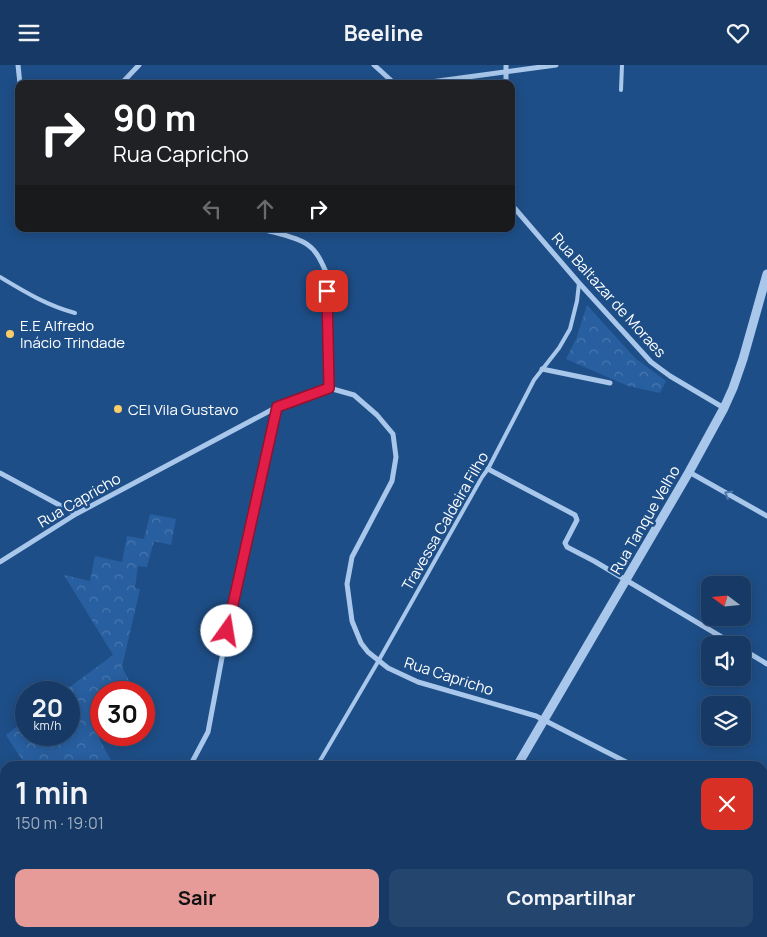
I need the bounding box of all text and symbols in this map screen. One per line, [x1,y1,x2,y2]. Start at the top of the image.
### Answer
text: Beeline [344,18,423,48]
icon: menu [15,19,43,47]
icon: heart [724,19,752,47]
text: 90 m [113,94,196,142]
icon: right [30,100,95,165]
text: Rua Capricho [113,139,249,169]
icon: left [198,195,226,223]
icon: ahead [251,195,279,223]
icon: right [304,195,332,223]
street label: Rua Baltazar de Moraes [547,228,671,362]
pin [306,270,348,312]
icon: arrive [313,277,341,305]
place label: E.E Alfredo Inácio Trindade [20,315,125,353]
marker: E.E Alfredo Inácio Trindade [4,328,16,340]
place label: CEI Vila Gustavo [128,399,239,420]
marker: CEI Vila Gustavo [112,403,124,415]
street label: Travessa Caldeira Filho [397,448,493,594]
street label: Rua Tanque Velho [605,462,685,578]
street label: Rua Capricho [34,468,124,532]
one-way arrow [725,491,734,501]
north arrow [701,576,751,626]
map controls [701,576,751,746]
position arrow [200,604,252,656]
button: sound [701,636,751,686]
street label: Rua Capricho [402,652,496,700]
speed limit sign: 30 [90,681,155,746]
text: 20 [32,690,63,725]
button: layers [701,696,751,746]
text: km/h [34,717,61,734]
text: 1 min [15,772,88,813]
button: close [701,778,753,830]
text: 150 m · 19:01 [15,812,104,834]
button: Sair [15,869,379,927]
button: Compartilhar [389,869,753,927]

